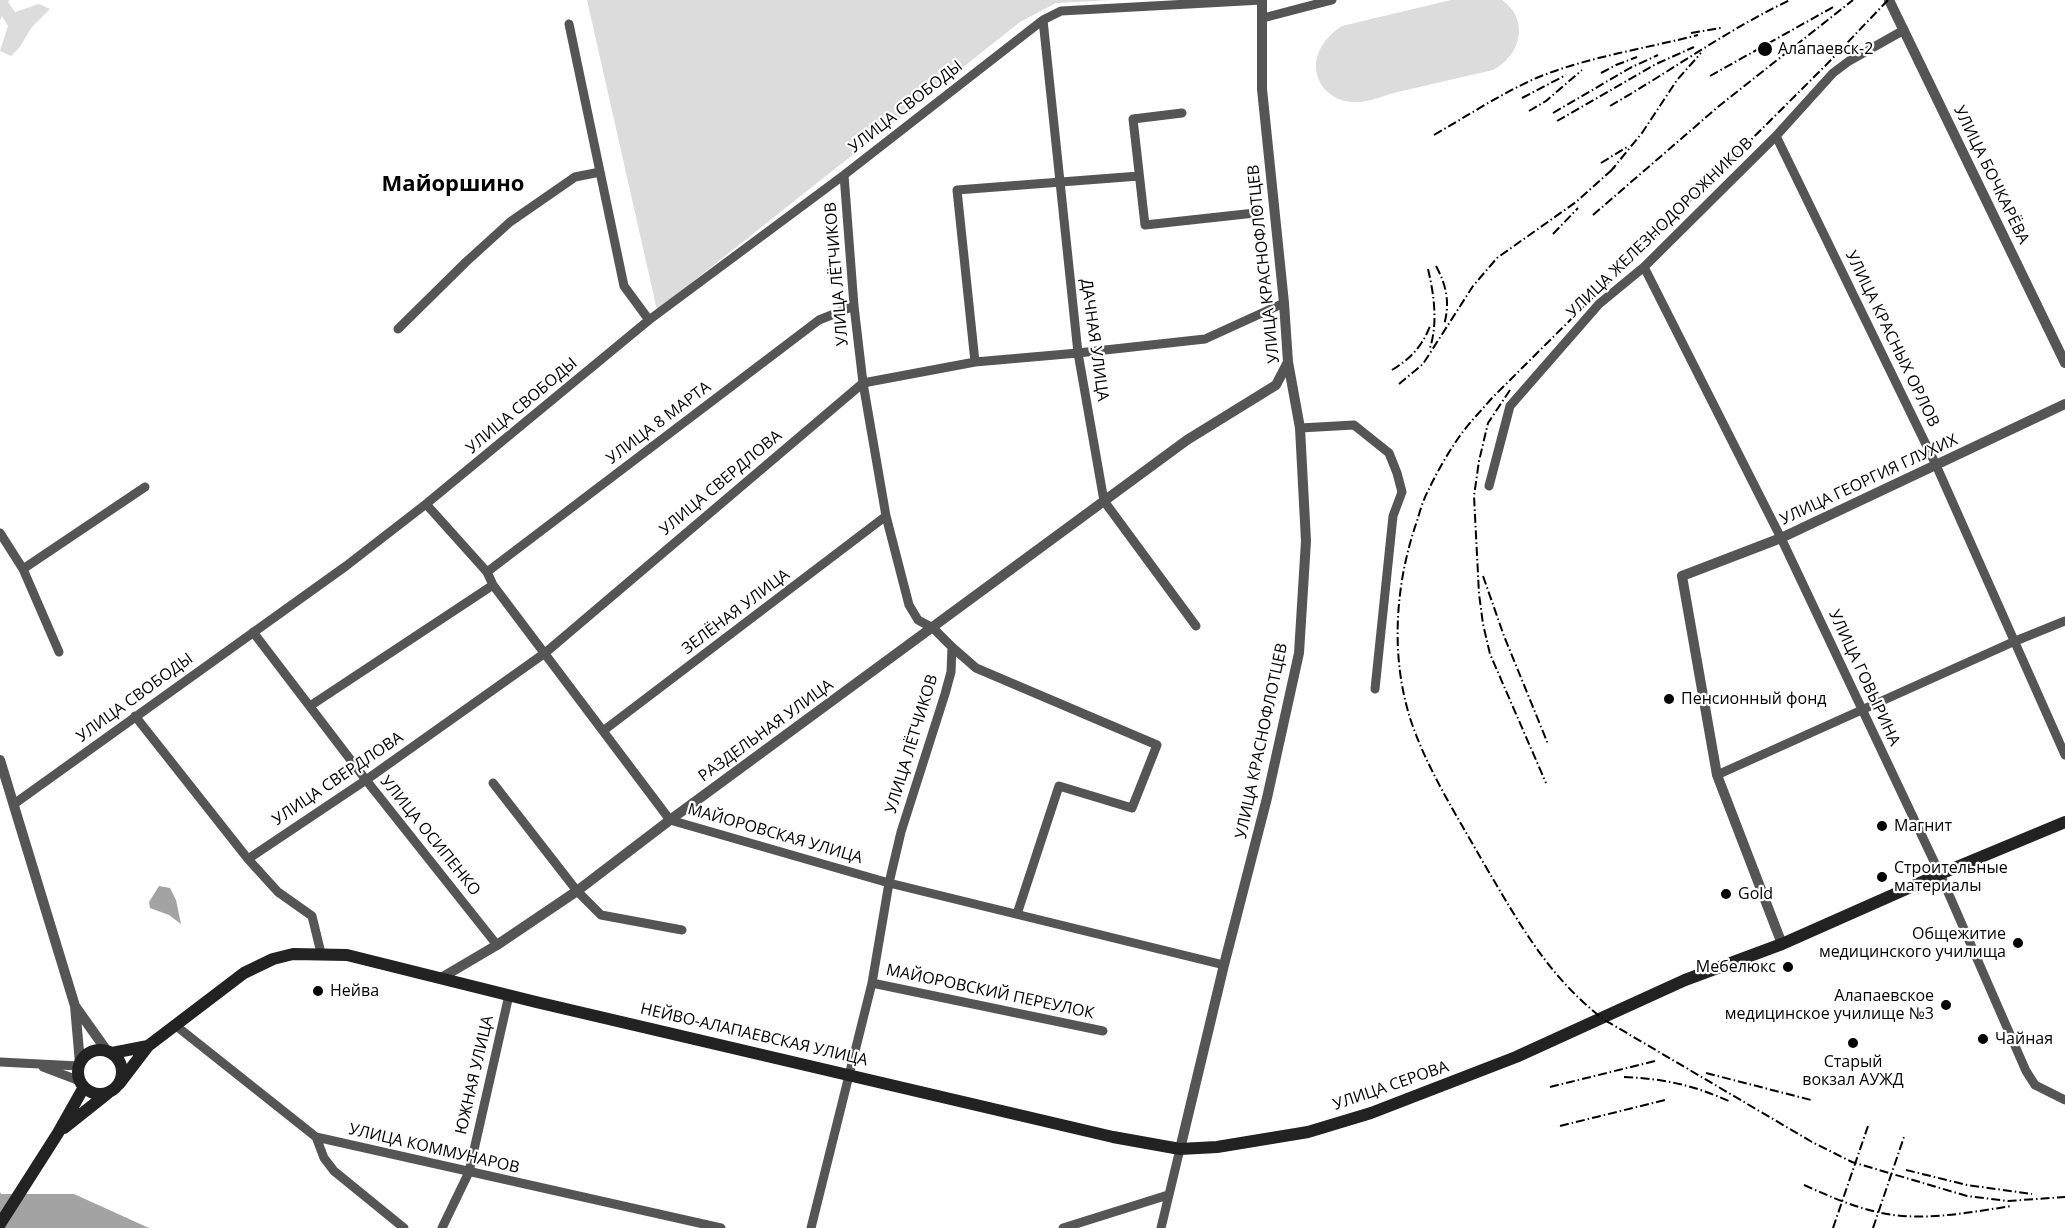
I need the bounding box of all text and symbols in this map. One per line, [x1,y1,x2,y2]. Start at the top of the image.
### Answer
place label: Алапаевск-2 [1778,39,1873,59]
marker: Алапаевск-2 [1756,40,1774,58]
street label: УЛИЦА СВОБОДЫ [845,57,967,157]
street label: УЛИЦА БОЧКАРЁВА [1949,103,2033,247]
street label: УЛИЦА ЖЕЛЕЗНОДОРОЖНИКОВ [1563,134,1757,322]
street label: УЛИЦА КРАСНОФЛОТЦЕВ [1244,164,1284,364]
district label: Майоршино [382,172,524,198]
street label: УЛИЦА ЛЁТЧИКОВ [821,201,853,347]
street label: УЛИЦА КРАСНЫХ ОРЛОВ [1841,248,1943,430]
street label: ДАЧНАЯ УЛИЦА [1076,277,1112,403]
street label: УЛИЦА СВОБОДЫ [463,354,581,458]
street label: УЛИЦА 8 МАРТА [603,378,715,468]
street label: УЛИЦА СВЕРДЛОВА [656,426,786,540]
street label: УЛИЦА ГЕОРГИЯ ГЛУХИХ [1777,430,1961,530]
street label: ЗЕЛЁНАЯ УЛИЦА [678,565,794,659]
street label: УЛИЦА ГОВЫРИНА [1824,607,1904,749]
street label: УЛИЦА КРАСНОФЛОТЦЕВ [1232,641,1292,841]
street label: УЛИЦА СВОБОДЫ [73,649,197,747]
street label: УЛИЦА ЛЁТЧИКОВ [882,672,942,816]
street label: РАЗДЕЛЬНАЯ УЛИЦА [695,676,837,786]
place label: Пенсионный фонд [1681,689,1826,709]
marker: Пенсионный фонд [1662,692,1676,706]
street label: УЛИЦА СВЕРДЛОВА [269,728,407,830]
street label: УЛИЦА ОСИПЕНКО [376,772,484,900]
street label: МАЙОРОВСКАЯ УЛИЦА [685,800,865,868]
place label: Магнит [1894,816,1952,836]
marker: Магнит [1875,819,1889,833]
place label: Строительные материалы [1894,858,2008,896]
marker: Строительные материалы [1875,870,1889,884]
place label: Gold [1738,884,1773,904]
marker: Gold [1719,887,1733,901]
place label: Общежитие медицинского училища [1819,924,2006,962]
marker: Общежитие медицинского училища [2011,936,2025,950]
place label: Мебелюкс [1696,957,1776,977]
marker: Мебелюкс [1781,960,1795,974]
street label: МАЙОРОВСКИЙ ПЕРЕУЛОК [884,961,1096,1023]
place label: Нейва [330,981,379,1001]
marker: Нейва [311,984,325,998]
place label: Алапаевское медицинское училище №3 [1725,986,1934,1024]
marker: Алапаевское медицинское училище №3 [1939,998,1953,1012]
street label: НЕЙВО-АЛАПАЕВСКАЯ УЛИЦА [638,999,870,1071]
street label: ЮЖНАЯ УЛИЦА [452,1014,498,1136]
place label: Чайная [1995,1029,2053,1049]
marker: Чайная [1976,1032,1990,1046]
marker: Старый вокзал АУЖД [1846,1036,1860,1050]
place label: Старый вокзал АУЖД [1802,1052,1904,1090]
street label: УЛИЦА СЕРОВА [1331,1057,1451,1115]
street label: УЛИЦА КОММУНАРОВ [347,1120,521,1178]

